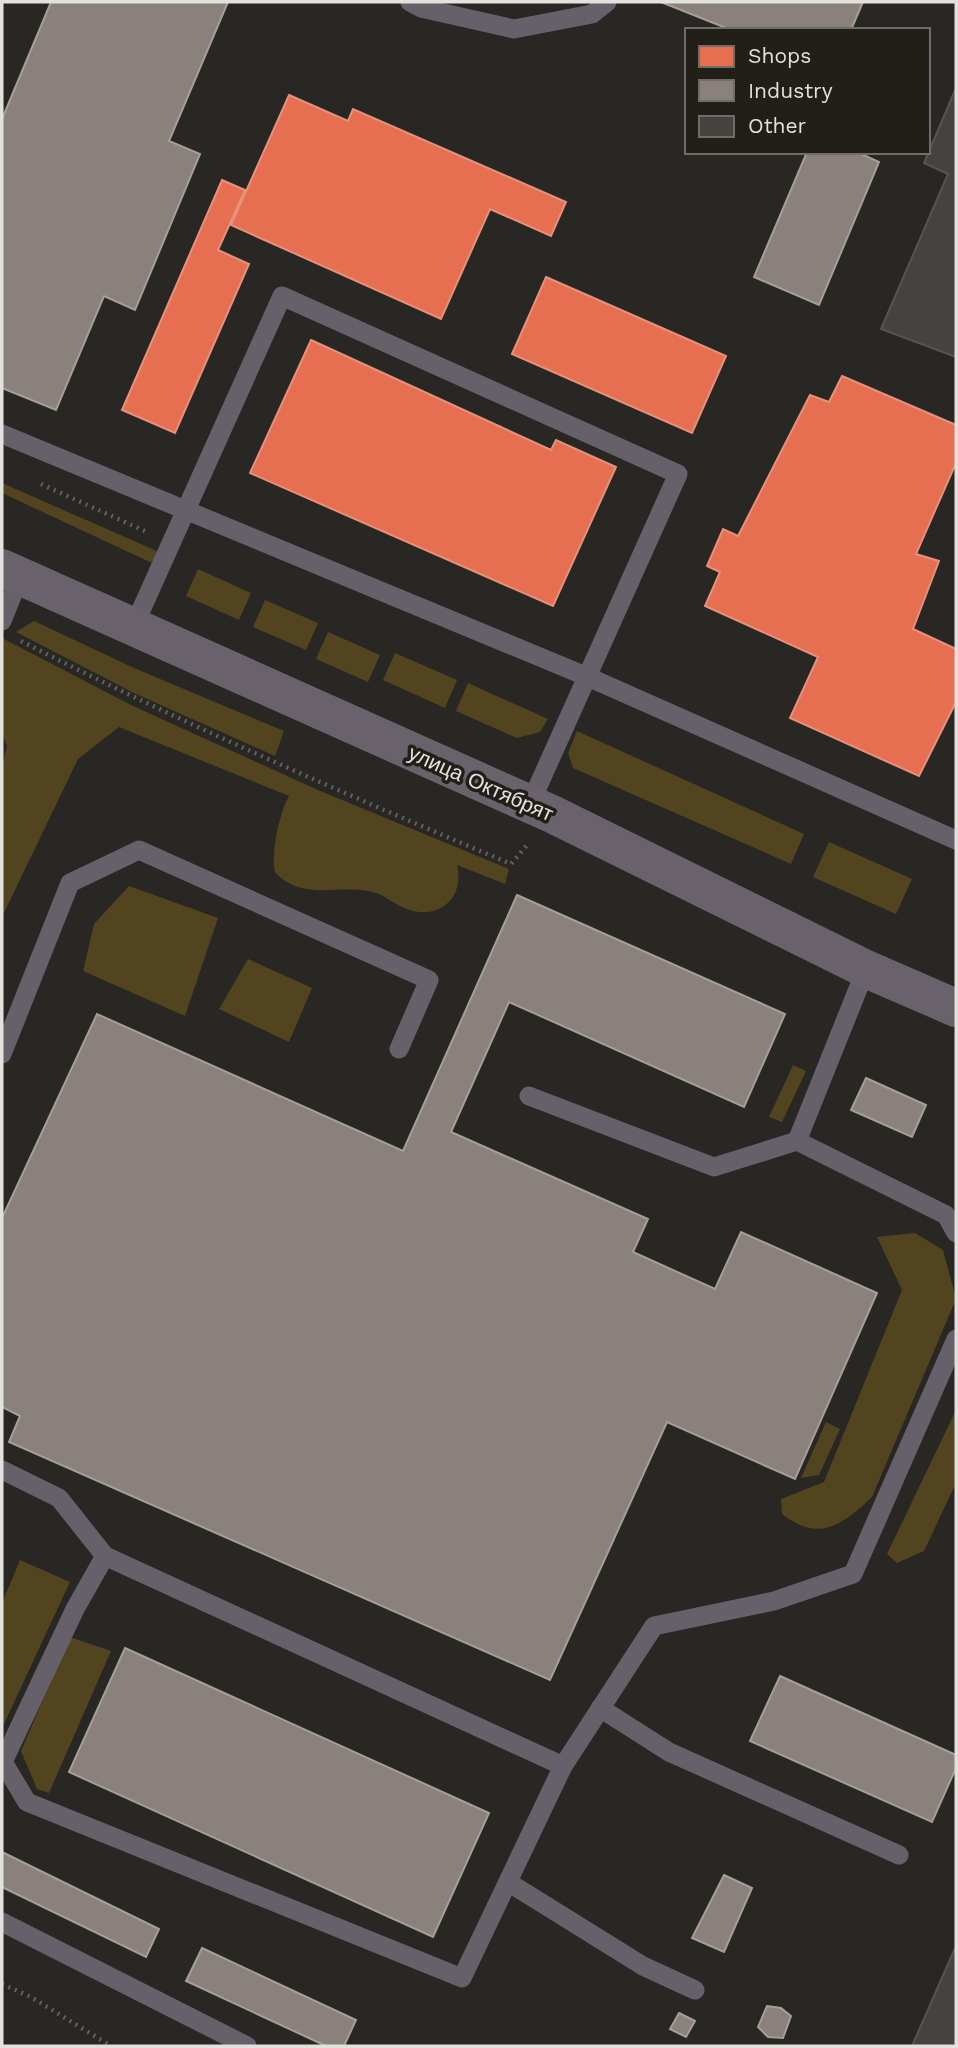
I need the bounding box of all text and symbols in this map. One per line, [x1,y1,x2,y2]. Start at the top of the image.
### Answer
legend [685,28,930,154]
text: Shops [748,43,811,68]
text: Industry [748,78,833,103]
text: Other [748,113,807,138]
street label: улица Октябрят [405,740,558,826]

